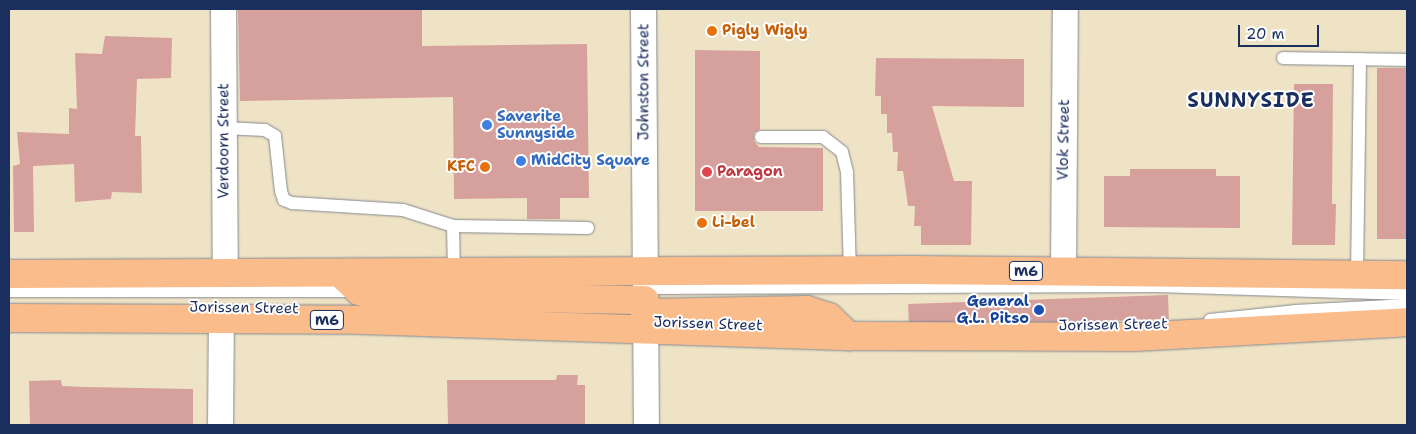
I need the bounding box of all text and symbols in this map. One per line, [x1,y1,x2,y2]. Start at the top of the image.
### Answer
scale bar [1241,15,1322,47]
place label: Pigly Wigly [722,22,808,40]
street label: Johnston Street [635,24,653,140]
text: 20 m [1246,24,1285,44]
marker: Pigly Wigly [706,25,718,37]
street label: Verdoorn Street [215,83,233,199]
district label: SUNNYSIDE [1186,88,1316,112]
street label: Vlok Street [1054,99,1074,181]
place label: Saverite Sunnyside [497,107,575,142]
marker: Saverite Sunnyside [481,119,493,131]
place label: MidCity Square [531,152,650,170]
marker: MidCity Square [515,155,527,167]
place label: KFC [447,158,475,176]
marker: KFC [479,161,491,173]
place label: Paragon [717,163,783,181]
marker: Paragon [701,166,713,178]
place label: Li-bel [712,214,755,232]
marker: Li-bel [696,217,708,229]
road number: M6 [1008,260,1044,282]
place label: General G.L. Pitso [957,292,1029,327]
street label: Jorissen Street [189,298,299,318]
marker: General G.L. Pitso [1033,304,1045,316]
road number: M6 [310,308,344,332]
street label: Jorissen Street [653,313,763,335]
street label: Jorissen Street [1058,315,1168,335]

